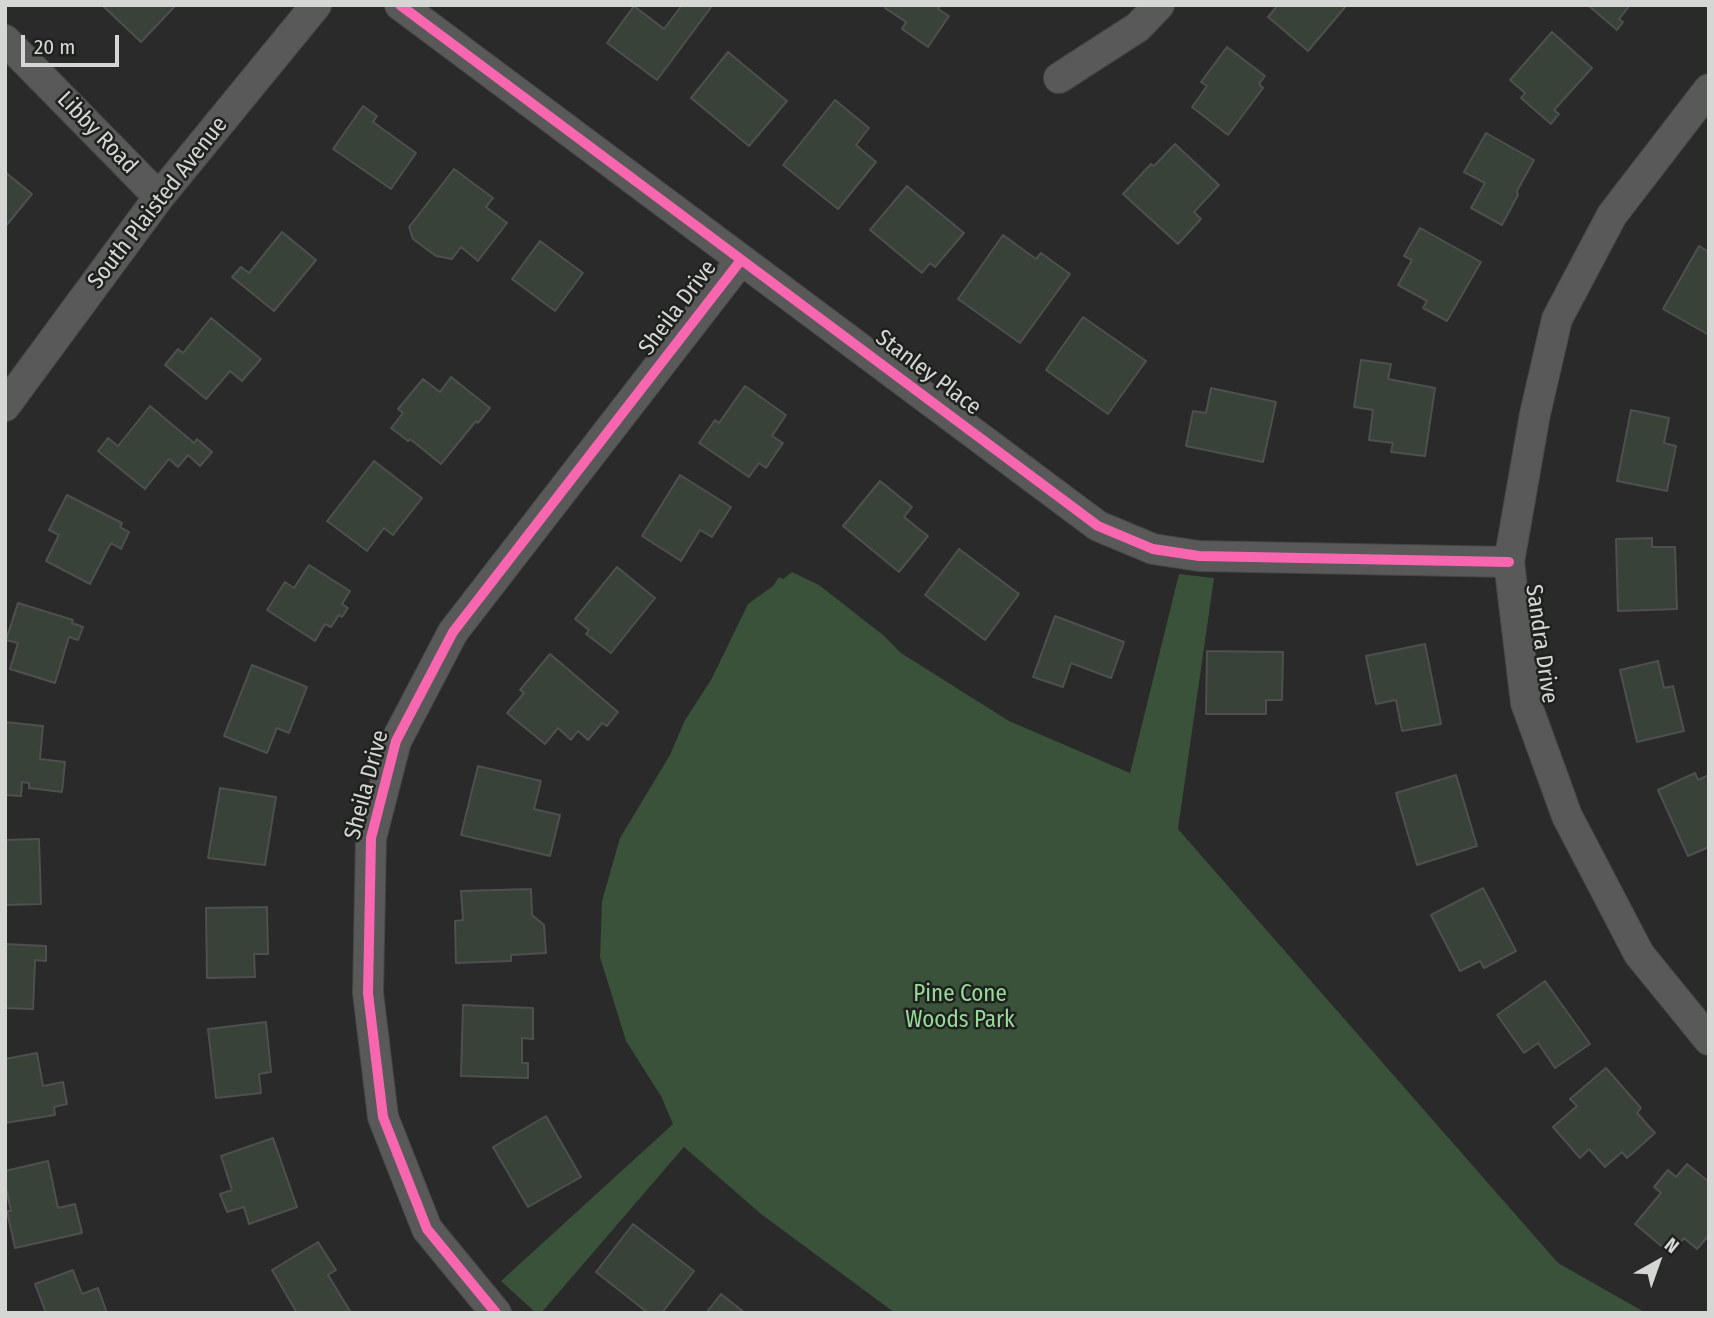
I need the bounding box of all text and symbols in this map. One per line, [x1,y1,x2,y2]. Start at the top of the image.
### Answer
scale bar [24,21,122,65]
text: 20 m [34,34,75,60]
street label: Libby Road [51,86,143,180]
street label: South Plaisted Avenue [82,112,234,294]
street label: Sheila Drive [633,255,723,361]
street label: Stanley Place [870,324,986,422]
street label: Sandra Drive [1519,583,1563,705]
street label: Sheila Drive [339,727,395,843]
park label: Pine Cone Woods Park [905,981,1015,1035]
north arrow [1623,1227,1693,1297]
text: N [1660,1233,1684,1258]

